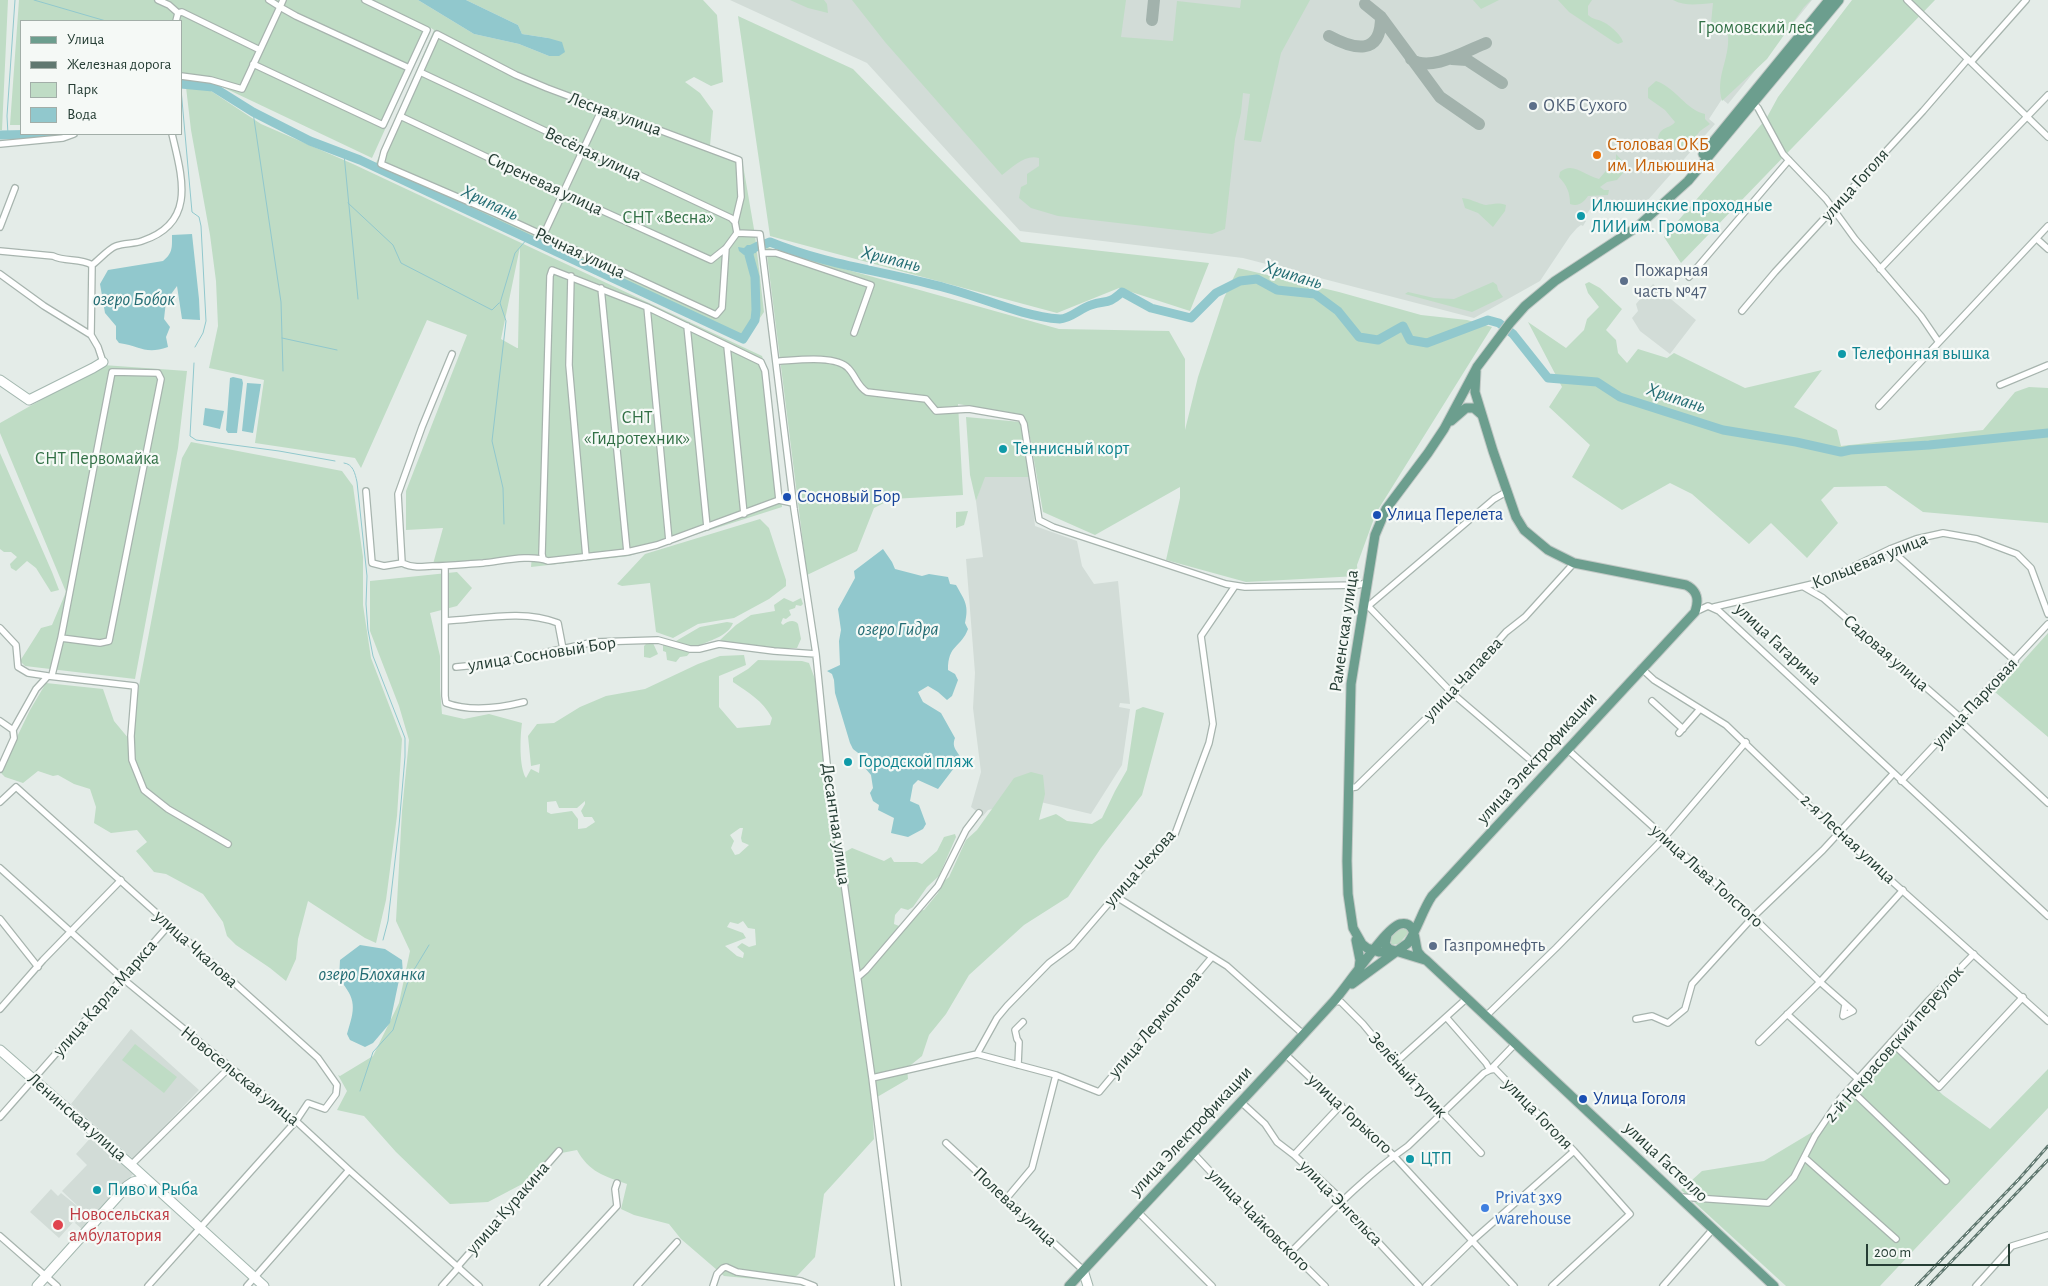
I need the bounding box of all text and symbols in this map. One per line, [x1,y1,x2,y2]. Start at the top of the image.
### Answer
park label: Громовский лес [1698,17,1812,39]
legend [20,20,182,135]
text: Улица [67,32,104,47]
text: Железная дорога [67,57,171,72]
text: Парк [67,82,98,97]
street label: Лесная улица [565,87,665,141]
place label: ОКБ Сухого [1543,95,1627,117]
marker: ОКБ Сухого [1527,100,1539,112]
text: Вода [67,107,97,122]
street label: Весёлая улица [541,122,645,186]
place label: Столовая ОКБ им. Ильюшина [1607,134,1715,176]
street label: улица Гоголя [1816,144,1894,226]
street label: Сиреневая улица [484,148,606,220]
marker: Столовая ОКБ им. Ильюшина [1591,149,1603,161]
water label: Хрипань [458,180,522,226]
place label: Илюшинские проходные ЛИИ им. Громова [1591,195,1772,238]
park label: СНТ «Весна» [622,207,714,229]
marker: Илюшинские проходные ЛИИ им. Громова [1575,210,1587,222]
street label: Речная улица [531,223,629,283]
water label: Хрипань [859,241,923,277]
water label: Хрипань [1261,255,1325,295]
place label: Пожарная часть №47 [1634,260,1709,302]
marker: Пожарная часть №47 [1618,275,1630,287]
water label: озеро Бобок [93,288,175,310]
place label: Телефонная вышка [1852,343,1990,365]
marker: Телефонная вышка [1836,348,1848,360]
water label: Хрипань [1644,378,1708,418]
park label: СНТ «Гидротехник» [584,407,690,449]
place label: Теннисный корт [1013,438,1129,460]
marker: Теннисный корт [997,443,1009,455]
park label: СНТ Первомайка [35,448,159,470]
place label: Сосновый Бор [797,486,900,508]
marker: Сосновый Бор [781,491,793,503]
place label: Улица Перелета [1387,504,1503,526]
marker: Улица Перелета [1371,509,1383,521]
street label: Кольцевая улица [1809,528,1931,594]
street label: Раменская улица [1325,568,1363,694]
street label: улица Гагарина [1730,598,1826,690]
street label: Садовая улица [1839,610,1933,696]
water label: озеро Гидра [857,618,939,640]
street label: улица Сосновый Бор [467,632,617,676]
street label: улица Чапаева [1419,633,1507,725]
street label: улица Парковая [1928,653,2022,753]
street label: улица Электрофикации [1472,688,1602,828]
place label: Городской пляж [858,751,973,773]
marker: Городской пляж [842,756,854,768]
street label: Десантная улица [817,762,855,886]
street label: 2-я Лесная улица [1796,789,1900,889]
street label: улица Льва Толстого [1646,820,1768,932]
street label: улица Чехова [1099,825,1181,911]
street label: улица Чкалова [149,906,243,992]
street label: улица Карла Маркса [48,935,162,1061]
place label: Газпромнефть [1443,935,1545,957]
marker: Газпромнефть [1427,940,1439,952]
street label: 2-й Некрасовский переулок [1820,961,1968,1127]
water label: озеро Блоханка [319,963,425,985]
street label: улица Лермонтова [1104,966,1206,1082]
street label: Новосельская улица [176,1021,304,1131]
street label: Зелёный тупик [1364,1028,1452,1122]
street label: улица Электрофикации [1125,1062,1257,1200]
street label: Ленинская улица [23,1068,131,1166]
street label: улица Горького [1303,1069,1397,1159]
street label: улица Гоголя [1498,1074,1578,1154]
place label: Улица Гоголя [1593,1088,1686,1110]
marker: Улица Гоголя [1577,1093,1589,1105]
street label: улица Гастелло [1619,1117,1713,1207]
place label: ЦТП [1420,1148,1452,1170]
marker: ЦТП [1404,1153,1416,1165]
street label: улица Энгельса [1295,1156,1387,1250]
street label: улица Куракина [462,1157,554,1259]
street label: Полевая улица [968,1162,1062,1252]
street label: улица Чайковского [1203,1164,1315,1276]
place label: Пиво и Рыба [107,1179,198,1201]
marker: Пиво и Рыба [91,1184,103,1196]
place label: Privat 3x9 warehouse [1495,1187,1571,1230]
marker: Privat 3x9 warehouse [1479,1202,1491,1214]
place label: Новосельская амбулатория [69,1204,170,1246]
marker: Новосельская амбулатория [51,1218,65,1232]
scale bar [1868,1234,2012,1266]
text: 200 m [1874,1245,1911,1260]

